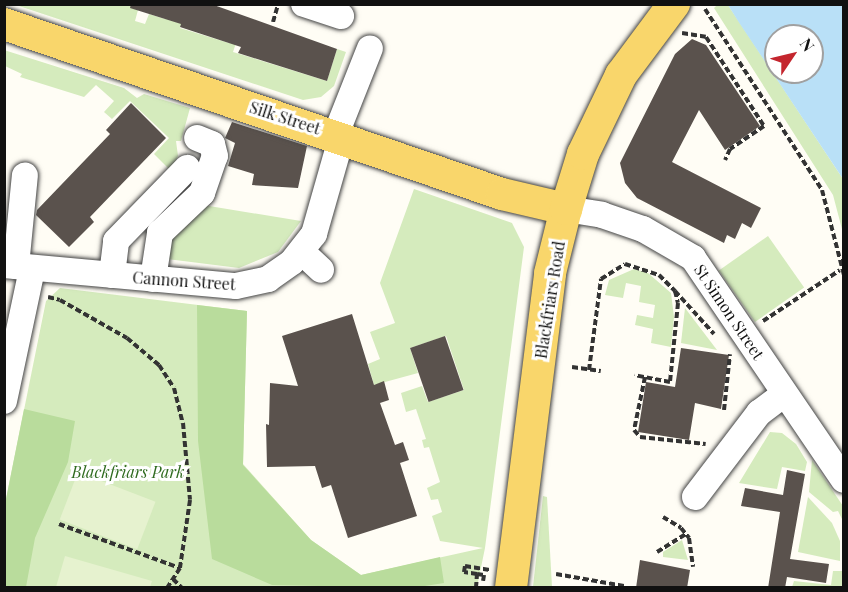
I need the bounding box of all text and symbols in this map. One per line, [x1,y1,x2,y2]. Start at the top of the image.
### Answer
north arrow [764,24,824,84]
text: N [796,34,819,55]
street label: Silk Street [247,97,323,139]
street label: Blackfriars Road [531,240,569,360]
street label: St Simon Street [690,261,768,363]
street label: Cannon Street [132,268,236,294]
park label: Blackfriars Park [72,462,184,482]

